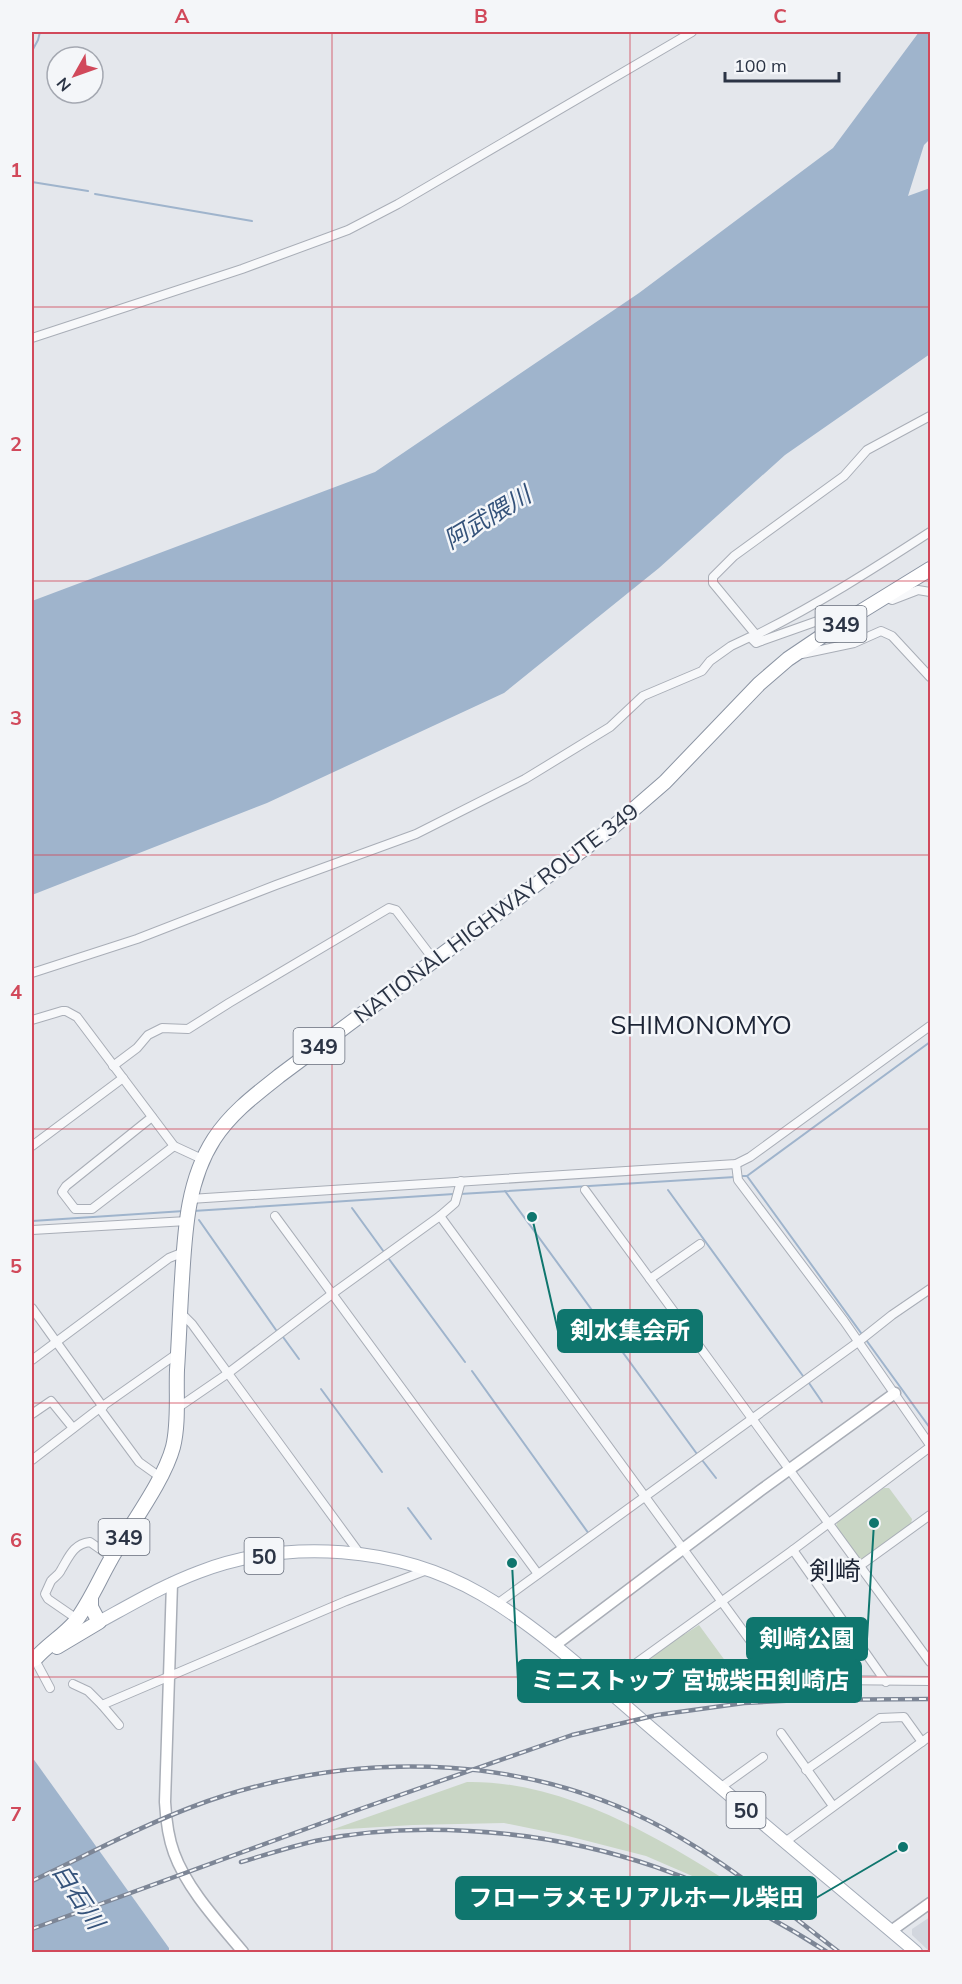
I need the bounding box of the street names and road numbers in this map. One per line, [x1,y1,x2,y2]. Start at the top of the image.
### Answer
road number: 349 [816,606,866,642]
street label: NATIONAL HIGHWAY ROUTE 349 [348,797,644,1029]
road number: 349 [294,1028,344,1064]
road number: 349 [98,1519,150,1555]
road number: 50 [244,1538,284,1574]
road number: 50 [726,1792,766,1828]

